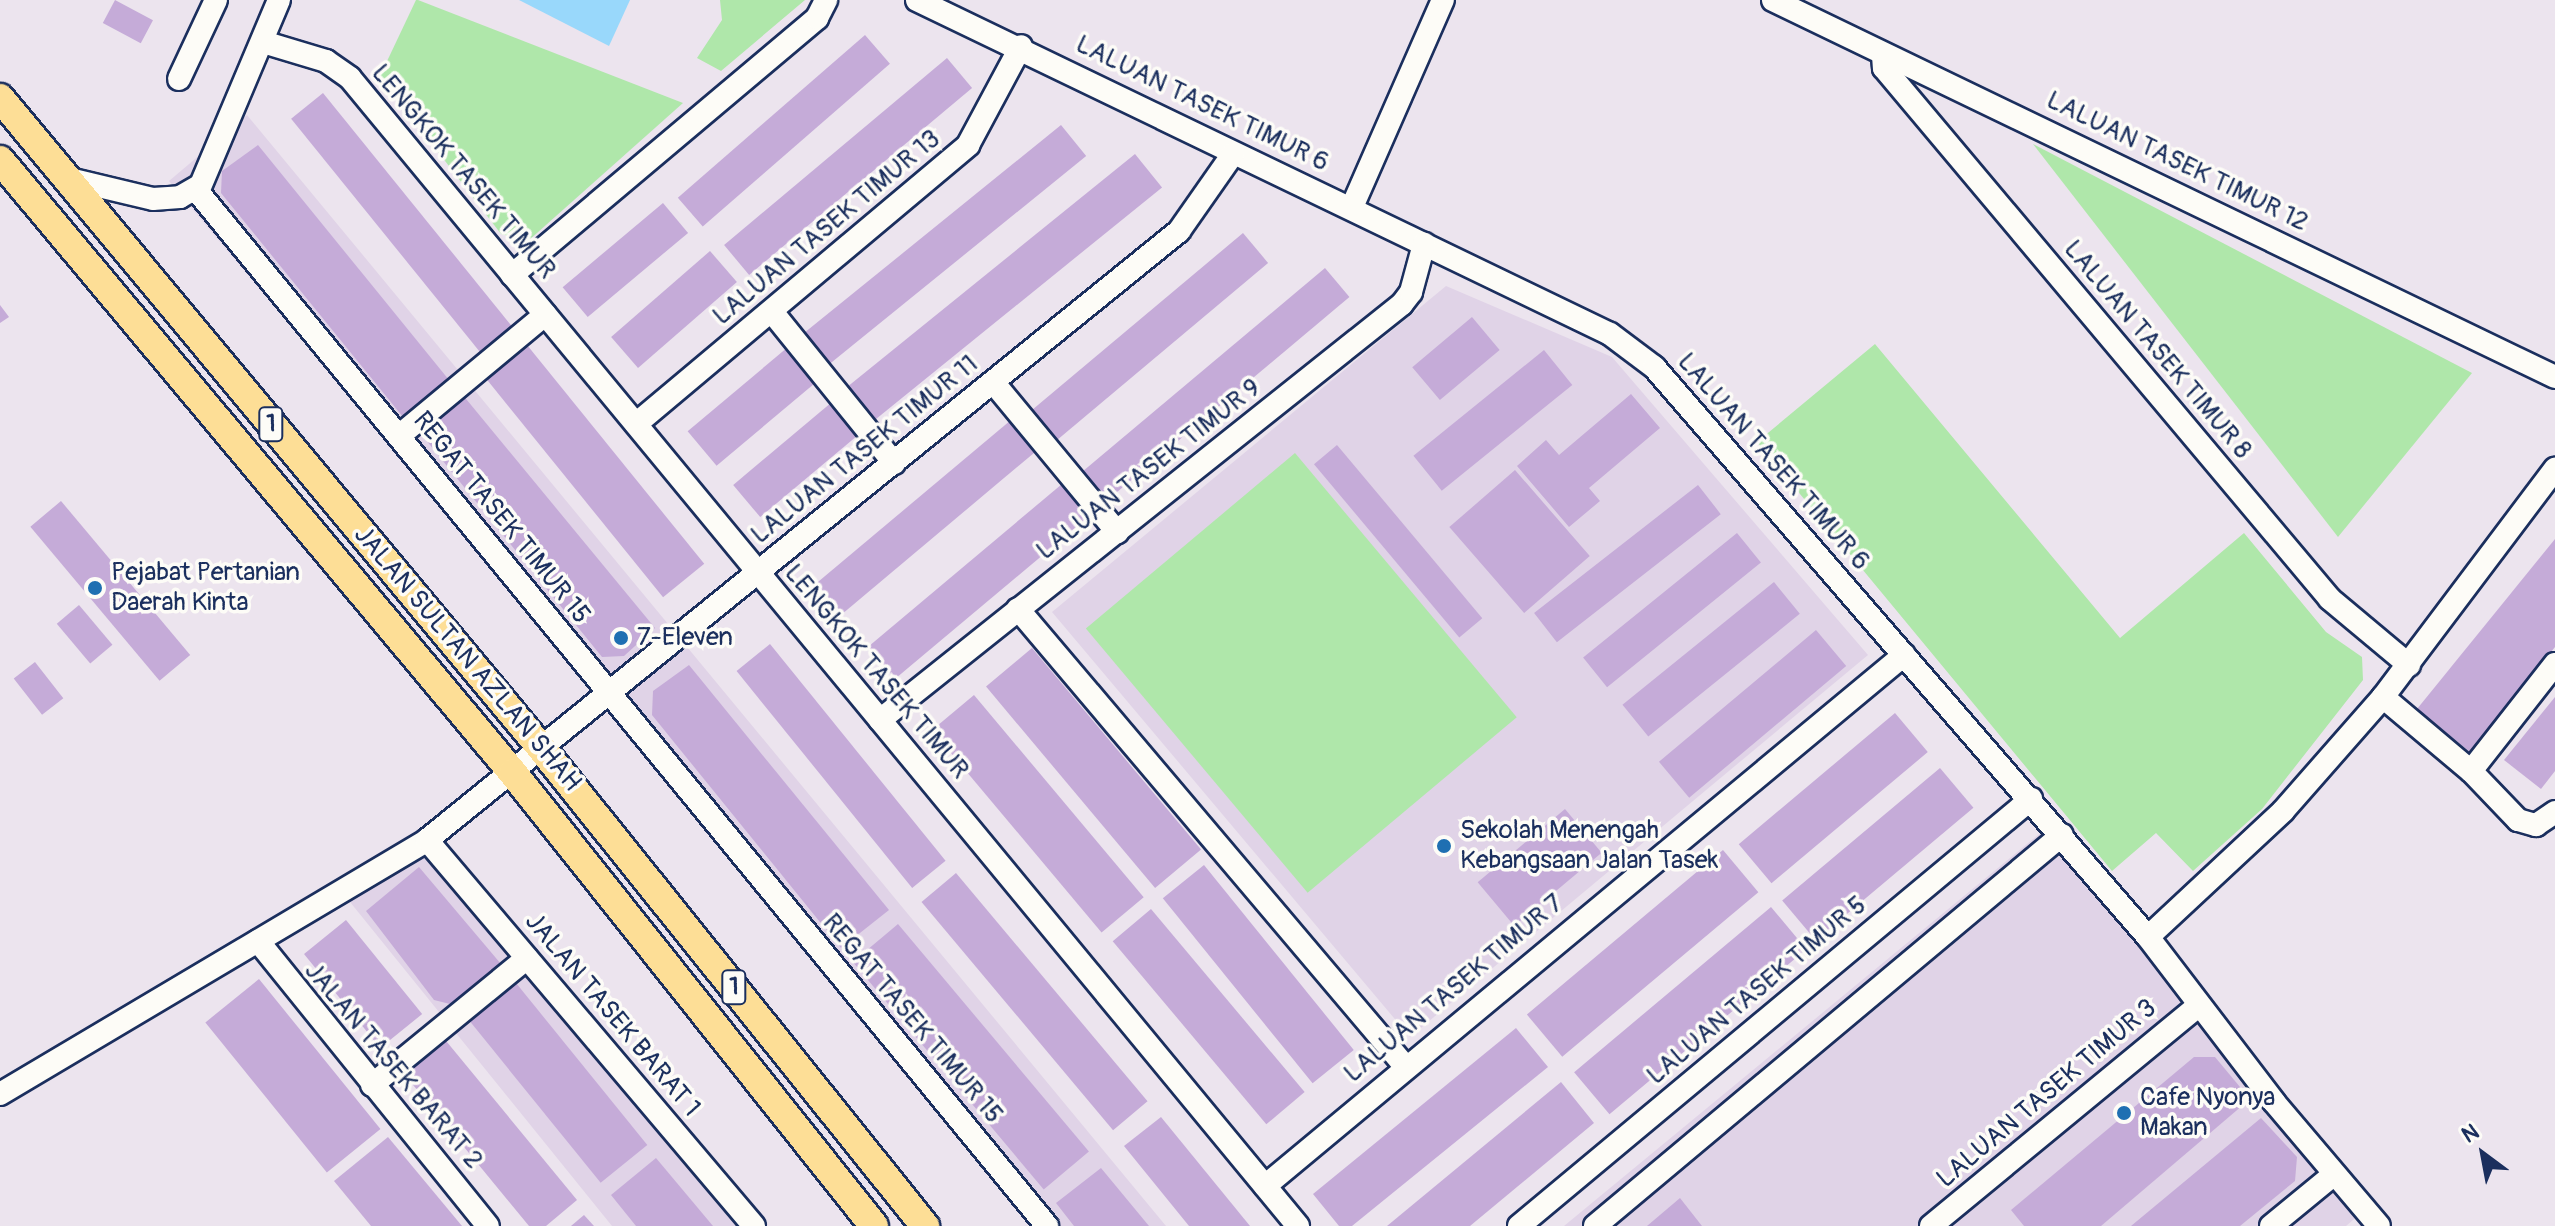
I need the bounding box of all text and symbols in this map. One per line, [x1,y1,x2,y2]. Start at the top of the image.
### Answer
street label: LALUAN TASEK TIMUR 6 [1070,29,1334,179]
street label: LENGKOK TASEK TIMUR [364,58,562,286]
street label: LALUAN TASEK TIMUR 12 [2041,85,2313,239]
street label: LALUAN TASEK TIMUR 13 [707,124,947,332]
street label: LALUAN TASEK TIMUR 8 [2056,234,2258,466]
street label: LALUAN TASEK TIMUR 6 [1670,347,1876,577]
street label: LALUAN TASEK TIMUR 11 [745,349,985,551]
street label: LALUAN TASEK TIMUR 9 [1031,373,1267,567]
road number: 1 [257,404,285,444]
street label: REGAT TASEK TIMUR 15 [406,406,596,630]
street label: JALAN SULTAN AZLAN SHAH [347,520,587,798]
place label: Pejabat Pertanian Daerah Kinta [111,557,300,618]
street label: LENGKOK TASEK TIMUR [777,558,975,786]
marker: Pejabat Pertanian Daerah Kinta [86,579,104,597]
place label: 7-Eleven [637,622,733,654]
marker: 7-Eleven [612,629,630,647]
place label: Sekolah Menengah Kebangsaan Jalan Tasek [1460,815,1718,876]
marker: Sekolah Menengah Kebangsaan Jalan Tasek [1435,837,1453,855]
street label: LALUAN TASEK TIMUR 7 [1338,888,1570,1090]
street label: LALUAN TASEK TIMUR 5 [1641,890,1873,1092]
street label: JALAN TASEK BARAT 1 [518,907,706,1123]
street label: REGAT TASEK TIMUR 15 [815,908,1009,1130]
street label: JALAN TASEK BARAT 2 [297,956,489,1176]
road number: 1 [720,967,748,1007]
street label: LALUAN TASEK TIMUR 3 [1931,993,2163,1195]
place label: Cafe Nyonya Makan [2140,1082,2275,1144]
marker: Cafe Nyonya Makan [2115,1104,2133,1122]
north arrow [2443,1114,2523,1194]
text: N [2457,1118,2484,1149]

